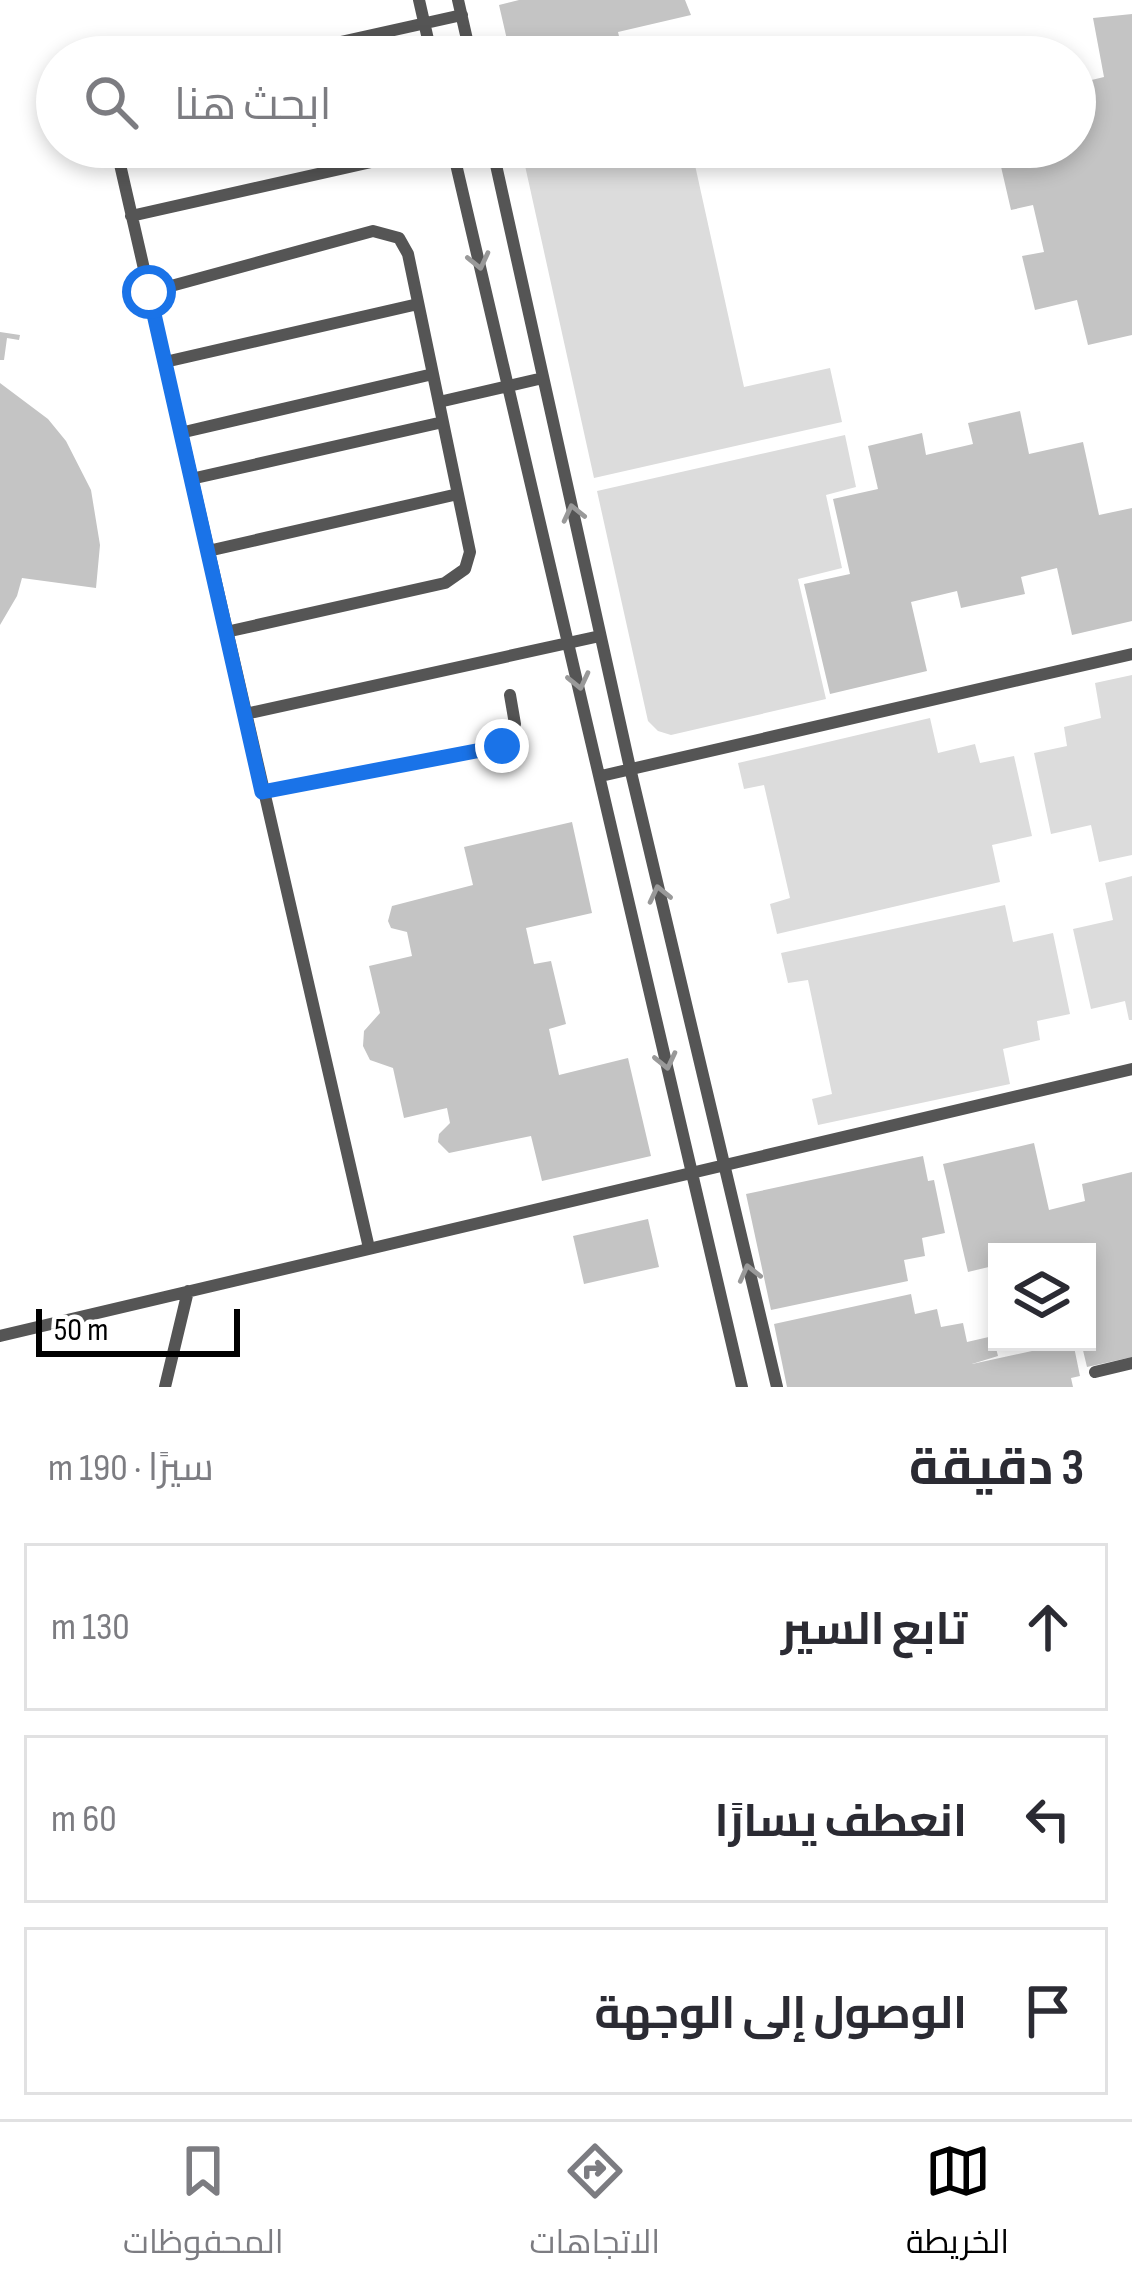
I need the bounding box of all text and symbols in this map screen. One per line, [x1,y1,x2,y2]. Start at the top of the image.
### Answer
search box [36,36,1096,168]
icon: search [78,69,144,135]
text: ابحث هنا [174,78,332,133]
one-way arrow [466,250,491,270]
route start [122,265,176,319]
one-way arrow [562,504,587,524]
one-way arrow [565,671,590,691]
route end [475,719,529,773]
one-way arrow [648,884,673,904]
one-way arrow [652,1051,677,1071]
map controls [988,1243,1096,1351]
button: layers [988,1243,1096,1351]
one-way arrow [738,1264,763,1284]
scale bar [36,1303,240,1356]
text: 50 m [54,1310,108,1350]
text: 3 دقيقة [909,1438,1084,1499]
text: سيرًا · 190 m [48,1445,214,1492]
icon: ahead [1015,1594,1081,1660]
text: تابع السير [781,1603,967,1658]
text: 130 m [51,1604,130,1651]
icon: left [1015,1786,1081,1852]
text: انعطف يسارًا [715,1795,967,1850]
text: 60 m [51,1796,117,1843]
icon: arrive [1015,1978,1081,2044]
text: الوصول إلى الوجهة [594,1987,967,2042]
tab: المحفوظات [123,2138,284,2272]
tab: الاتجاهات [529,2138,660,2272]
tab: الخريطة [906,2138,1009,2272]

